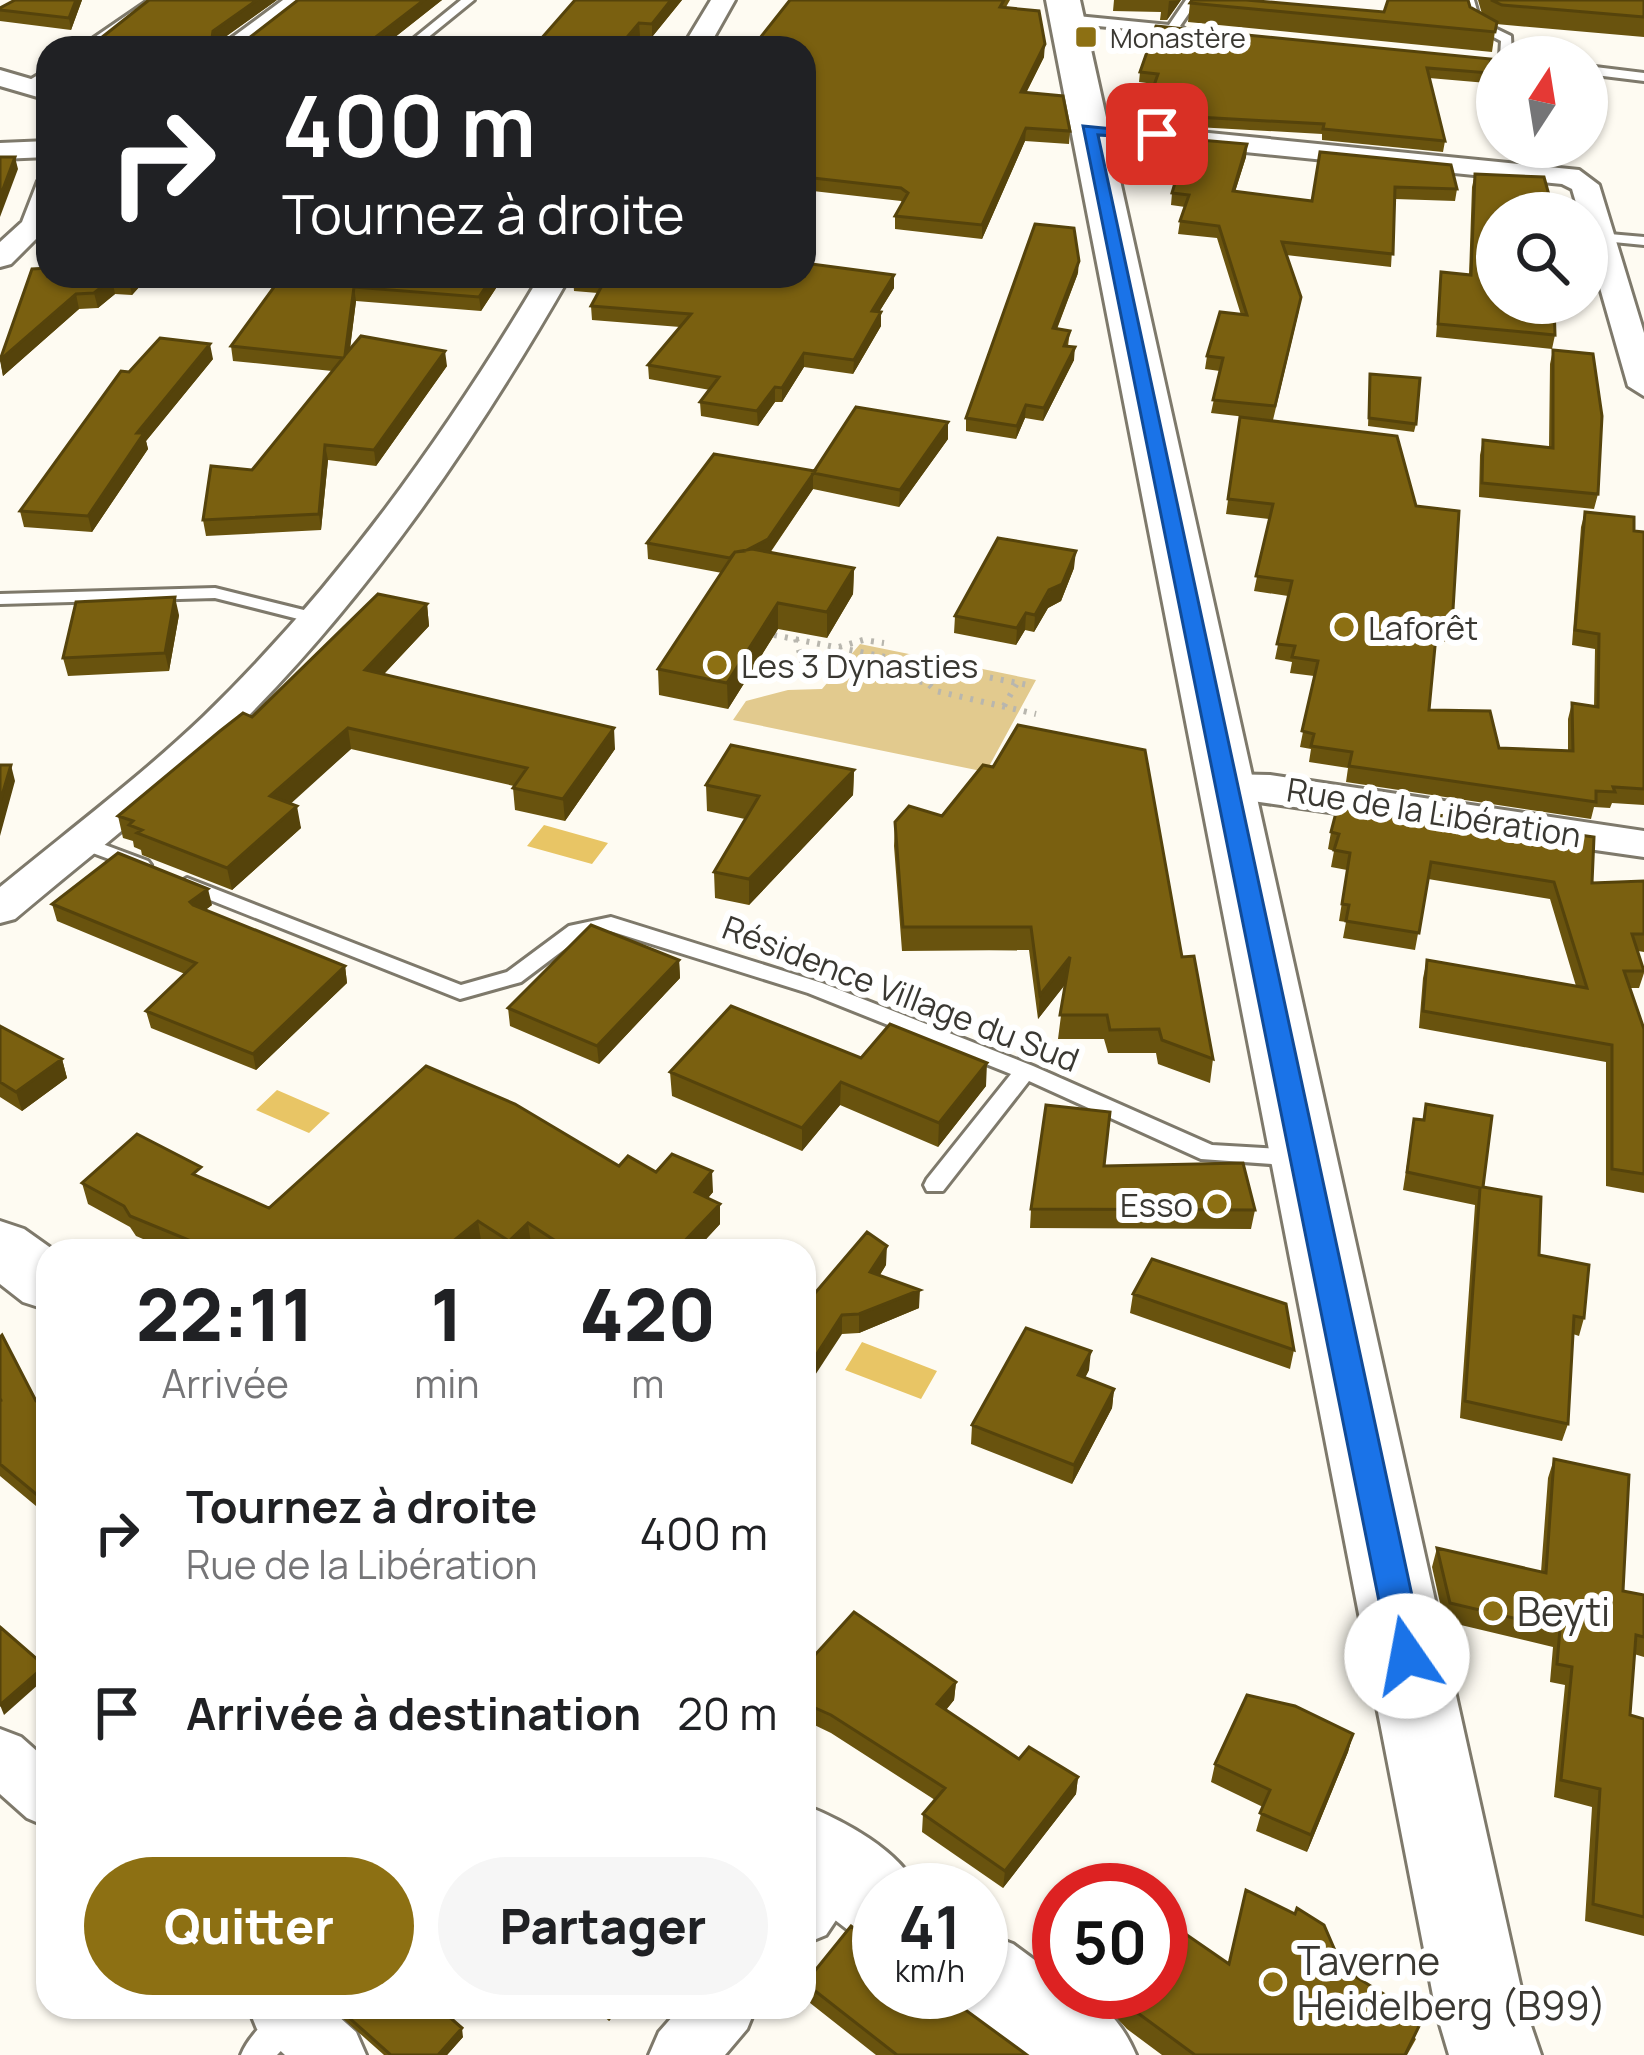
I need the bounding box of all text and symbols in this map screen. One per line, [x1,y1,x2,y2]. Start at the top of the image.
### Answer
place label: Monastère [1110,19,1246,56]
marker: Monastère [1073,24,1099,50]
north arrow [1476,36,1608,168]
map controls [1476,36,1608,324]
text: 400 m [282,67,536,182]
pin [1106,83,1208,185]
icon: right [84,84,240,240]
icon: arrive [1124,101,1190,167]
text: Tournez à droite [282,176,685,250]
button: search [1476,192,1608,324]
place label: Laforêt [1368,605,1478,650]
marker: Laforêt [1331,614,1357,640]
place label: Les 3 Dynasties [741,643,978,688]
marker: Les 3 Dynasties [704,652,730,678]
street label: Rue de la Libération [1284,767,1584,857]
street label: Résidence Village du Sud [716,904,1086,1082]
place label: Esso [1120,1182,1193,1227]
marker: Esso [1204,1191,1230,1217]
text: 22:11 [136,1264,314,1363]
text: 1 [431,1264,463,1363]
text: 420 [580,1264,716,1363]
text: Arrivée [161,1356,289,1410]
text: min [414,1356,480,1410]
text: m [631,1356,664,1410]
text: Tournez à droite [186,1475,537,1537]
icon: right [84,1500,150,1566]
text: 400 m [639,1502,768,1564]
text: Rue de la Libération [186,1537,537,1591]
place label: Beyti [1517,1584,1610,1638]
position arrow [1344,1593,1470,1719]
marker: Beyti [1480,1598,1506,1624]
icon: arrive [84,1680,150,1746]
text: Arrivée à destination [186,1682,641,1744]
text: 20 m [677,1682,777,1744]
button: Quitter [84,1857,414,1995]
button: Partager [438,1857,768,1995]
speed limit sign: 50 [1032,1863,1188,2019]
text: 41 [899,1885,961,1967]
place label: Taverne Heidelberg (B99) [1297,1933,1606,2032]
text: km/h [895,1950,965,1991]
marker: Taverne Heidelberg (B99) [1260,1969,1286,1995]

